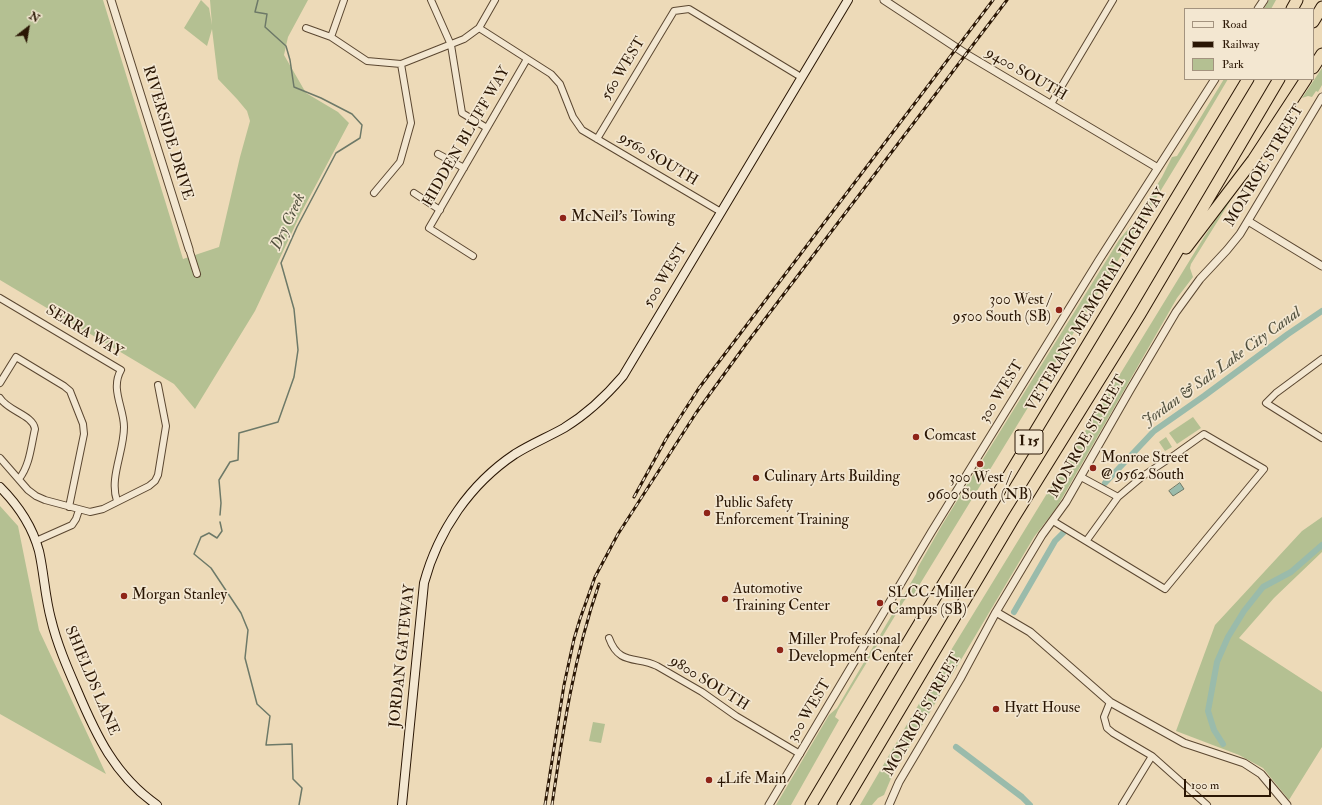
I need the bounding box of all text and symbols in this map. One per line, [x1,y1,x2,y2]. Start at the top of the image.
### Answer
north arrow [8,8,48,48]
legend [1184,8,1314,80]
text: N [27,9,42,25]
text: Road [1222,17,1247,32]
street label: 560 WEST [598,34,650,104]
text: Railway [1222,37,1259,52]
street label: 9400 SOUTH [982,45,1070,105]
text: Park [1222,57,1244,72]
street label: RIVERSIDE DRIVE [138,64,196,202]
street label: HIDDEN BLUFF WAY [420,64,514,210]
street label: MONROE STREET [1221,102,1309,230]
street label: 9560 SOUTH [615,129,701,191]
street label: VETERANS MEMORIAL HIGHWAY [1023,185,1171,415]
water label: Dry Creek [268,191,310,253]
place label: McNeil's Towing [571,209,675,227]
marker: McNeil's Towing [558,213,568,223]
street label: 500 WEST [640,241,692,311]
place label: 300 West / 9500 South (SB) [953,292,1051,327]
street label: SERRA WAY [42,302,126,362]
water label: Jordan & Salt Lake City Canal [1139,304,1305,432]
marker: 300 West / 9500 South (SB) [1054,305,1064,315]
street label: 300 WEST [976,358,1028,426]
street label: MONROE STREET [1045,372,1131,502]
place label: Comcast [924,428,976,446]
road number: I 15 [1015,430,1043,454]
marker: Comcast [911,432,921,442]
place label: Monroe Street @ 9562 South [1101,450,1189,485]
marker: 300 West / 9600 South (NB) [975,459,985,469]
marker: Monroe Street @ 9562 South [1088,463,1098,473]
place label: Culinary Arts Building [764,469,900,487]
place label: 300 West / 9600 South (NB) [928,470,1032,505]
marker: Culinary Arts Building [751,473,761,483]
place label: Public Safety Enforcement Training [715,495,849,530]
marker: Public Safety Enforcement Training [702,508,712,518]
place label: Automotive Training Center [733,581,830,616]
street label: JORDAN GATEWAY [387,583,419,729]
place label: SLCC-Miller Campus (SB) [888,585,974,620]
place label: Morgan Stanley [132,587,227,605]
marker: Morgan Stanley [119,591,129,601]
marker: Automotive Training Center [720,594,730,604]
marker: SLCC-Miller Campus (SB) [875,598,885,608]
street label: SHIELDS LANE [60,624,122,738]
place label: Miller Professional Development Center [788,632,913,667]
marker: Miller Professional Development Center [775,645,785,655]
street label: MONROE STREET [880,650,966,780]
street label: 9800 SOUTH [666,653,752,715]
street label: 300 WEST [784,676,836,746]
place label: Hyatt House [1004,700,1080,718]
marker: Hyatt House [991,704,1001,714]
place label: 4Life Main [717,771,786,789]
scale bar [1186,771,1273,797]
marker: 4Life Main [704,775,714,785]
text: 100 m [1191,778,1219,793]

